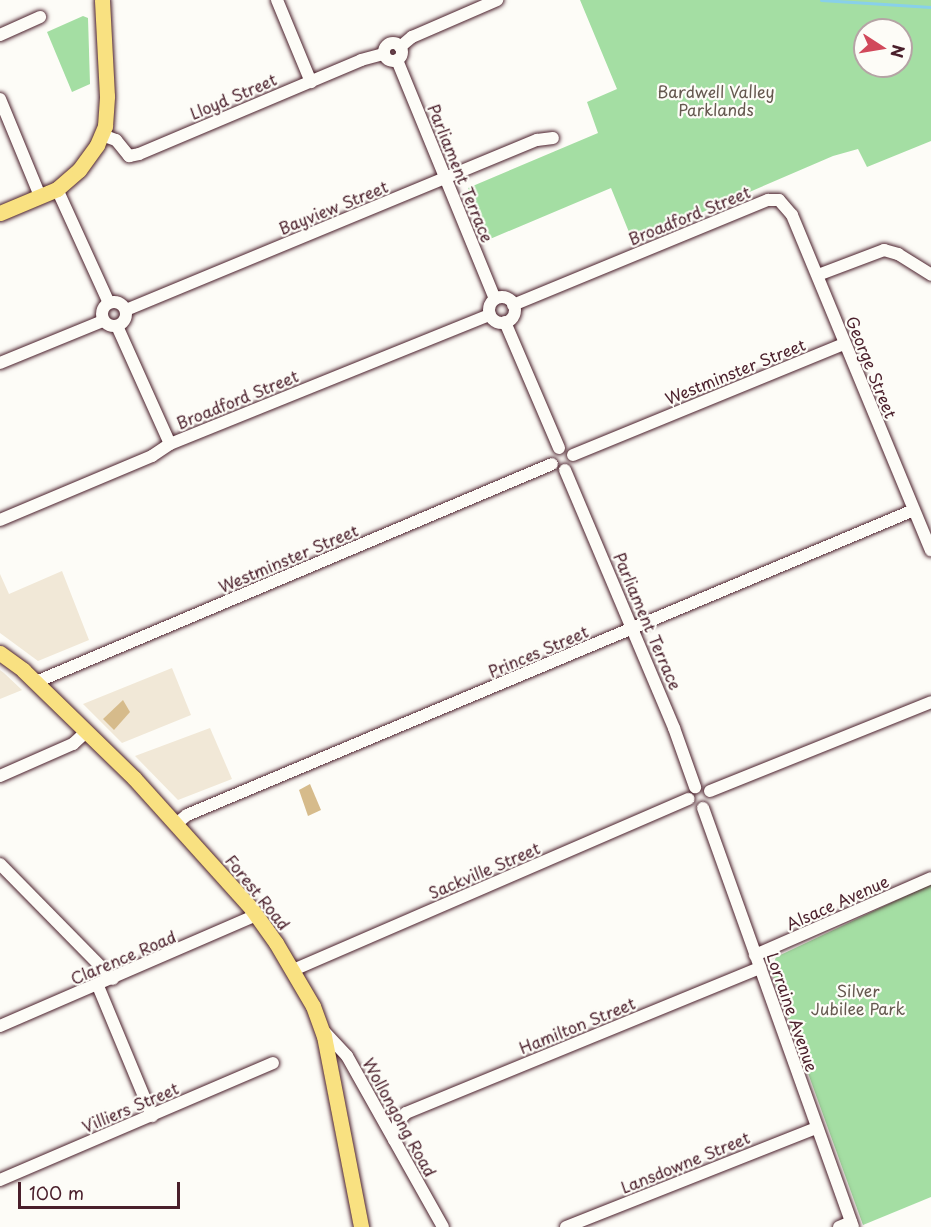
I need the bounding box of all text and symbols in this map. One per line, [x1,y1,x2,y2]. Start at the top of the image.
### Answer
north arrow [853,18,913,78]
text: N [886,43,912,60]
street label: Lloyd Street [186,69,280,123]
park label: Bardwell Valley Parklands [657,81,775,119]
street label: Parliament Terrace [424,101,498,245]
street label: Bayview Street [276,176,390,238]
street label: Broadford Street [625,182,753,248]
street label: George Street [843,313,901,421]
street label: Westminster Street [662,334,808,408]
street label: Broadford Street [173,366,301,432]
street label: Westminster Street [215,520,361,596]
street label: Parliament Terrace [610,549,686,693]
street label: Princes Street [485,621,591,681]
street label: Sackville Street [425,838,543,902]
street label: Forest Road [222,850,294,934]
street label: Alsace Avenue [782,871,892,933]
street label: Clarence Road [67,926,179,988]
street label: Lorraine Avenue [764,950,822,1074]
park label: Silver Jubilee Park [810,980,906,1018]
street label: Hamilton Street [516,993,638,1057]
street label: Wollongong Road [359,1054,441,1180]
street label: Villiers Street [78,1078,182,1136]
street label: Lansdowne Street [618,1127,752,1197]
scale bar [21,1170,183,1208]
text: 100 m [29,1179,84,1206]

